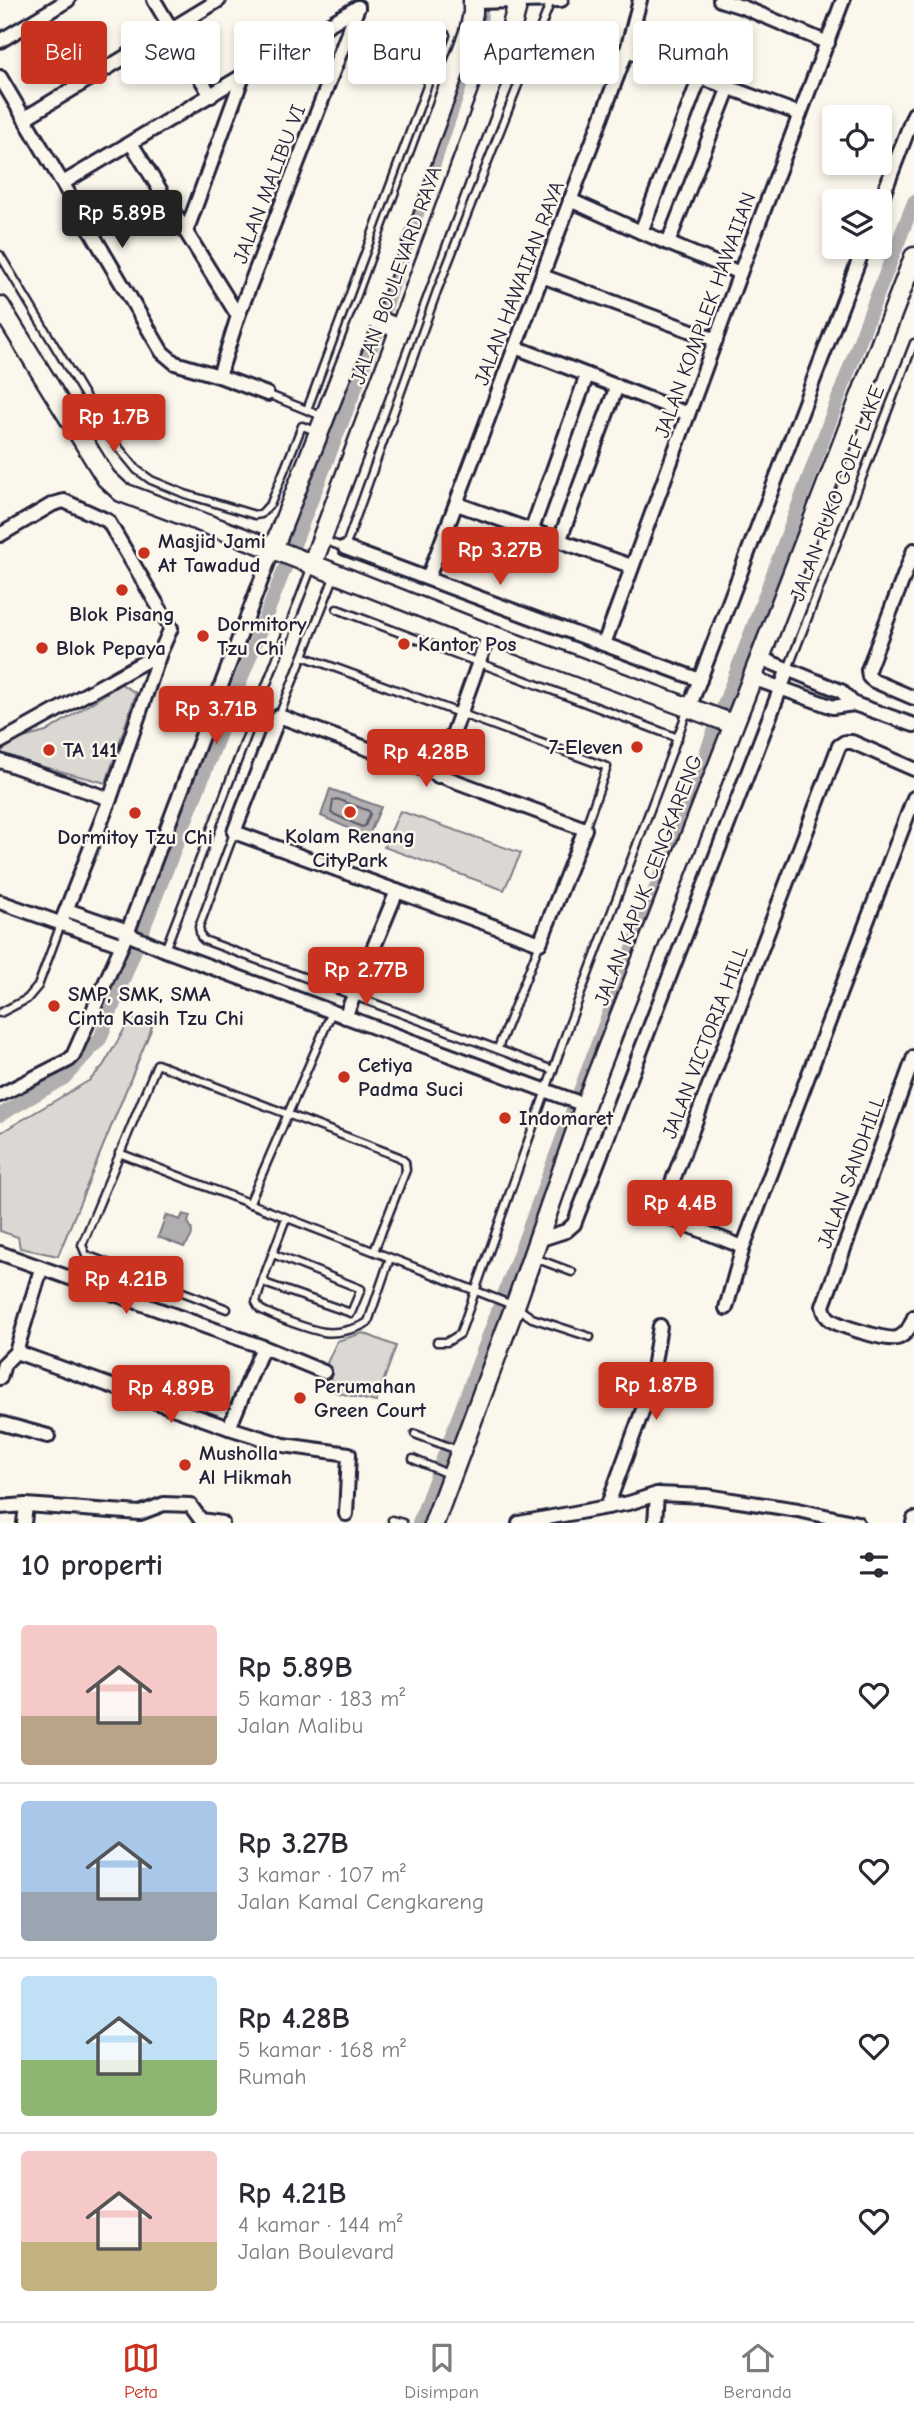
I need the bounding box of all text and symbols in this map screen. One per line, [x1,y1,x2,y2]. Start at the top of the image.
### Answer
chip: Beli [21,21,107,84]
chip: Sewa [121,21,220,84]
chip: Filter [234,21,334,84]
chip: Baru [348,21,446,84]
chip: Apartemen [460,21,619,84]
chip: Rumah [633,21,753,84]
street label: JALAN MALIBU VI [228,101,310,267]
map controls [822,105,892,259]
button: locate [822,105,892,175]
street label: JALAN BOULEVARD RAYA [345,163,447,387]
street label: JALAN HAWAIIAN RAYA [469,178,569,388]
street label: JALAN KOMPLEK HAWAIIAN [649,189,761,441]
button: layers [822,189,892,259]
pin: Rp 5.89B [50,190,194,250]
text: Rp 5.89B [78,199,166,226]
street label: JALAN RUKO GOLF LAKE [785,382,889,604]
pin: Rp 1.7B [49,394,179,454]
text: Rp 1.7B [78,403,150,430]
pin: Rp 3.27B [428,528,572,587]
place label: Masjid Jami At Tawadud [158,529,266,577]
text: Rp 3.27B [458,536,542,563]
marker: Masjid Jami At Tawadud [136,545,152,561]
marker: Blok Pisang [114,582,130,598]
place label: Blok Pisang [69,602,175,626]
place label: Dormitory Tzu Chi [217,612,307,660]
marker: Dormitory Tzu Chi [195,628,211,644]
place label: Kantor Pos [418,632,517,656]
place label: Blok Pepaya [56,636,166,660]
marker: Kantor Pos [396,636,412,652]
marker: Blok Pepaya [34,640,50,656]
pin: Rp 3.71B [144,686,288,746]
text: Rp 3.71B [175,695,257,722]
pin: Rp 4.28B [354,730,498,789]
place label: 7-Eleven [549,735,623,759]
place label: TA 141 [63,738,117,762]
text: Rp 4.28B [383,738,469,765]
marker: 7-Eleven [629,739,645,755]
marker: TA 141 [41,742,57,758]
street label: JALAN KAPUK CENGKARENG [589,751,707,1009]
marker: Kolam Renang CityPark [342,804,358,820]
marker: Dormitoy Tzu Chi [127,805,143,821]
place label: Kolam Renang CityPark [285,824,415,872]
place label: Dormitoy Tzu Chi [57,825,213,849]
street label: JALAN VICTORIA HILL [657,942,753,1142]
pin: Rp 2.77B [294,948,438,1007]
text: Rp 2.77B [324,956,408,983]
place label: SMP, SMK, SMA Cinta Kasih Tzu Chi [68,982,244,1030]
marker: SMP, SMK, SMA Cinta Kasih Tzu Chi [46,998,62,1014]
place label: Cetiya Padma Suci [358,1053,463,1101]
marker: Cetiya Padma Suci [336,1069,352,1085]
street label: JALAN SANDHILL [812,1092,890,1252]
place label: Indomaret [519,1106,614,1130]
marker: Indomaret [497,1110,513,1126]
pin: Rp 4.4B [615,1180,745,1240]
text: Rp 4.4B [643,1189,717,1216]
pin: Rp 4.21B [54,1256,198,1316]
text: Rp 4.21B [84,1265,168,1292]
pin: Rp 1.87B [584,1362,728,1422]
pin: Rp 4.89B [99,1366,243,1425]
text: Rp 1.87B [615,1371,697,1398]
text: Rp 4.89B [128,1374,214,1401]
place label: Perumahan Green Court [314,1374,427,1422]
marker: Perumahan Green Court [292,1390,308,1406]
place label: Musholla Al Hikmah [199,1441,292,1489]
marker: Musholla Al Hikmah [177,1457,193,1473]
icon: filters [855,1546,893,1584]
text: 10 properti [21,1548,163,1583]
text: Rp 5.89B [238,1650,353,1685]
icon: home [77,1653,161,1737]
icon: heart [855,1676,893,1714]
text: 5 kamar · 183 m² [238,1685,405,1712]
text: Jalan Malibu [238,1712,363,1739]
text: Rp 3.27B [238,1826,349,1861]
icon: home [77,1829,161,1913]
icon: heart [855,1852,893,1890]
text: 3 kamar · 107 m² [238,1861,406,1888]
text: Jalan Kamal Cengkareng [238,1888,484,1915]
text: Rp 4.28B [238,2001,350,2036]
icon: home [77,2004,161,2088]
icon: heart [855,2027,893,2065]
text: 5 kamar · 168 m² [238,2036,406,2063]
text: Rumah [238,2063,307,2090]
text: Rp 4.21B [238,2176,346,2211]
icon: home [77,2179,161,2263]
icon: heart [855,2202,893,2240]
text: 4 kamar · 144 m² [238,2211,403,2238]
text: Jalan Boulevard [238,2238,394,2265]
tab: Peta [122,2339,160,2403]
tab: Disimpan [404,2339,479,2403]
tab: Beranda [723,2339,792,2403]

